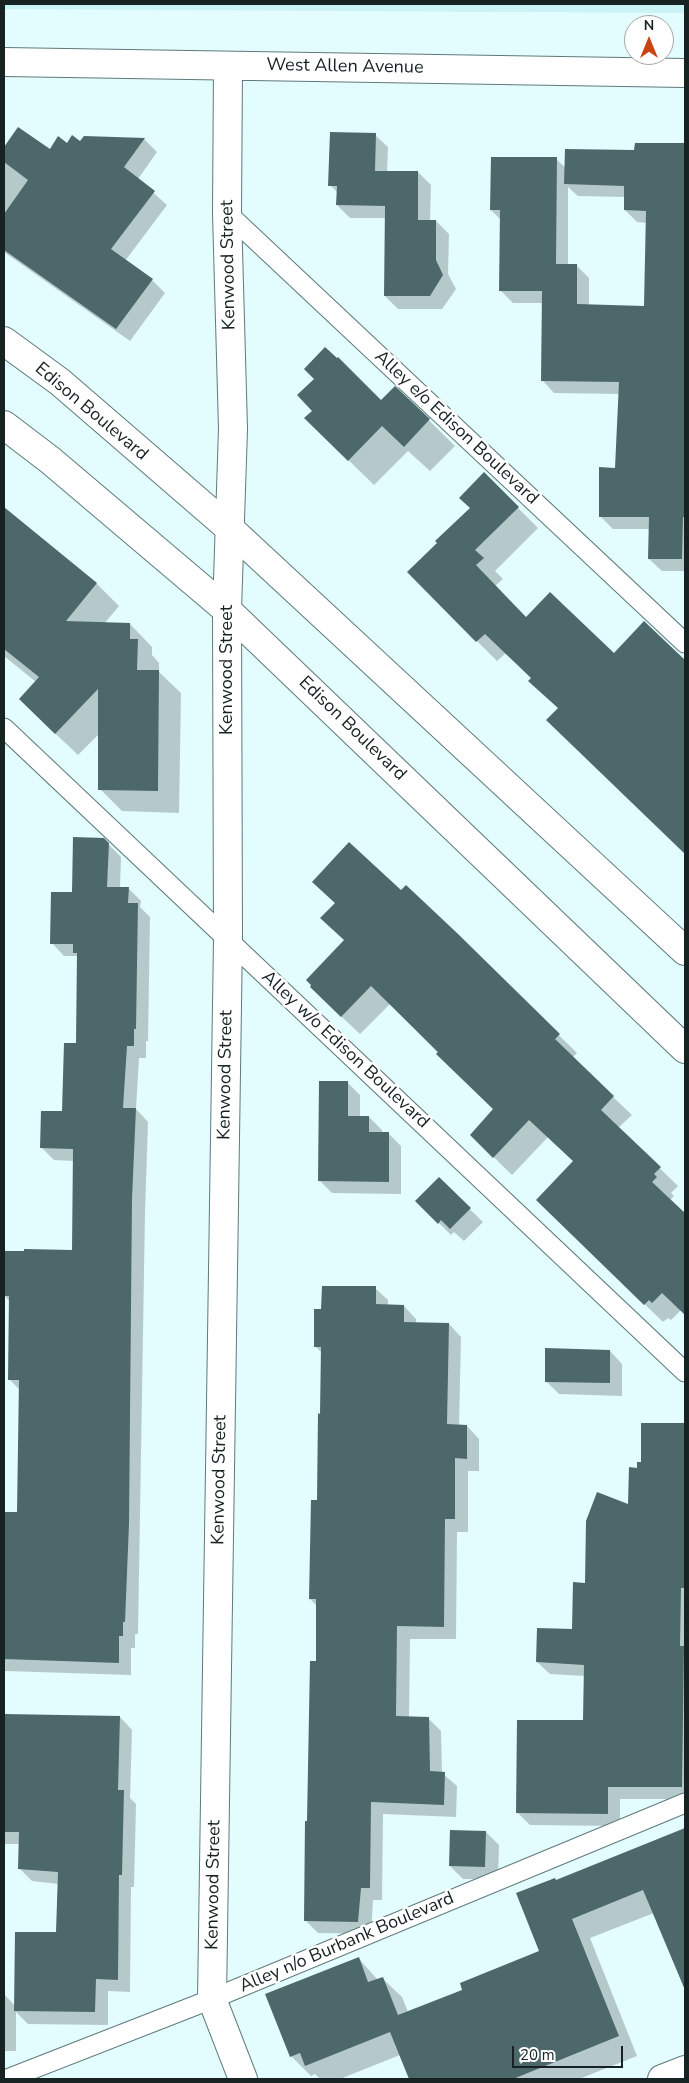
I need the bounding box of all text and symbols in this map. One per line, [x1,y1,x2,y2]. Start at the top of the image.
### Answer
north arrow [624,15,674,65]
text: N [644,16,654,35]
street label: West Allen Avenue [266,55,424,79]
street label: Kenwood Street [217,200,241,330]
street label: Alley e/o Edison Boulevard [370,346,542,510]
street label: Edison Boulevard [30,358,152,466]
street label: Kenwood Street [217,605,239,735]
street label: Edison Boulevard [294,672,410,786]
street label: Alley w/o Edison Boulevard [257,967,433,1133]
street label: Kenwood Street [214,1010,238,1140]
street label: Kenwood Street [208,1415,232,1545]
street label: Kenwood Street [202,1820,226,1950]
street label: Alley n/o Burbank Boulevard [236,1888,458,1998]
scale bar [514,2036,625,2068]
text: 20 m [520,2045,555,2065]

